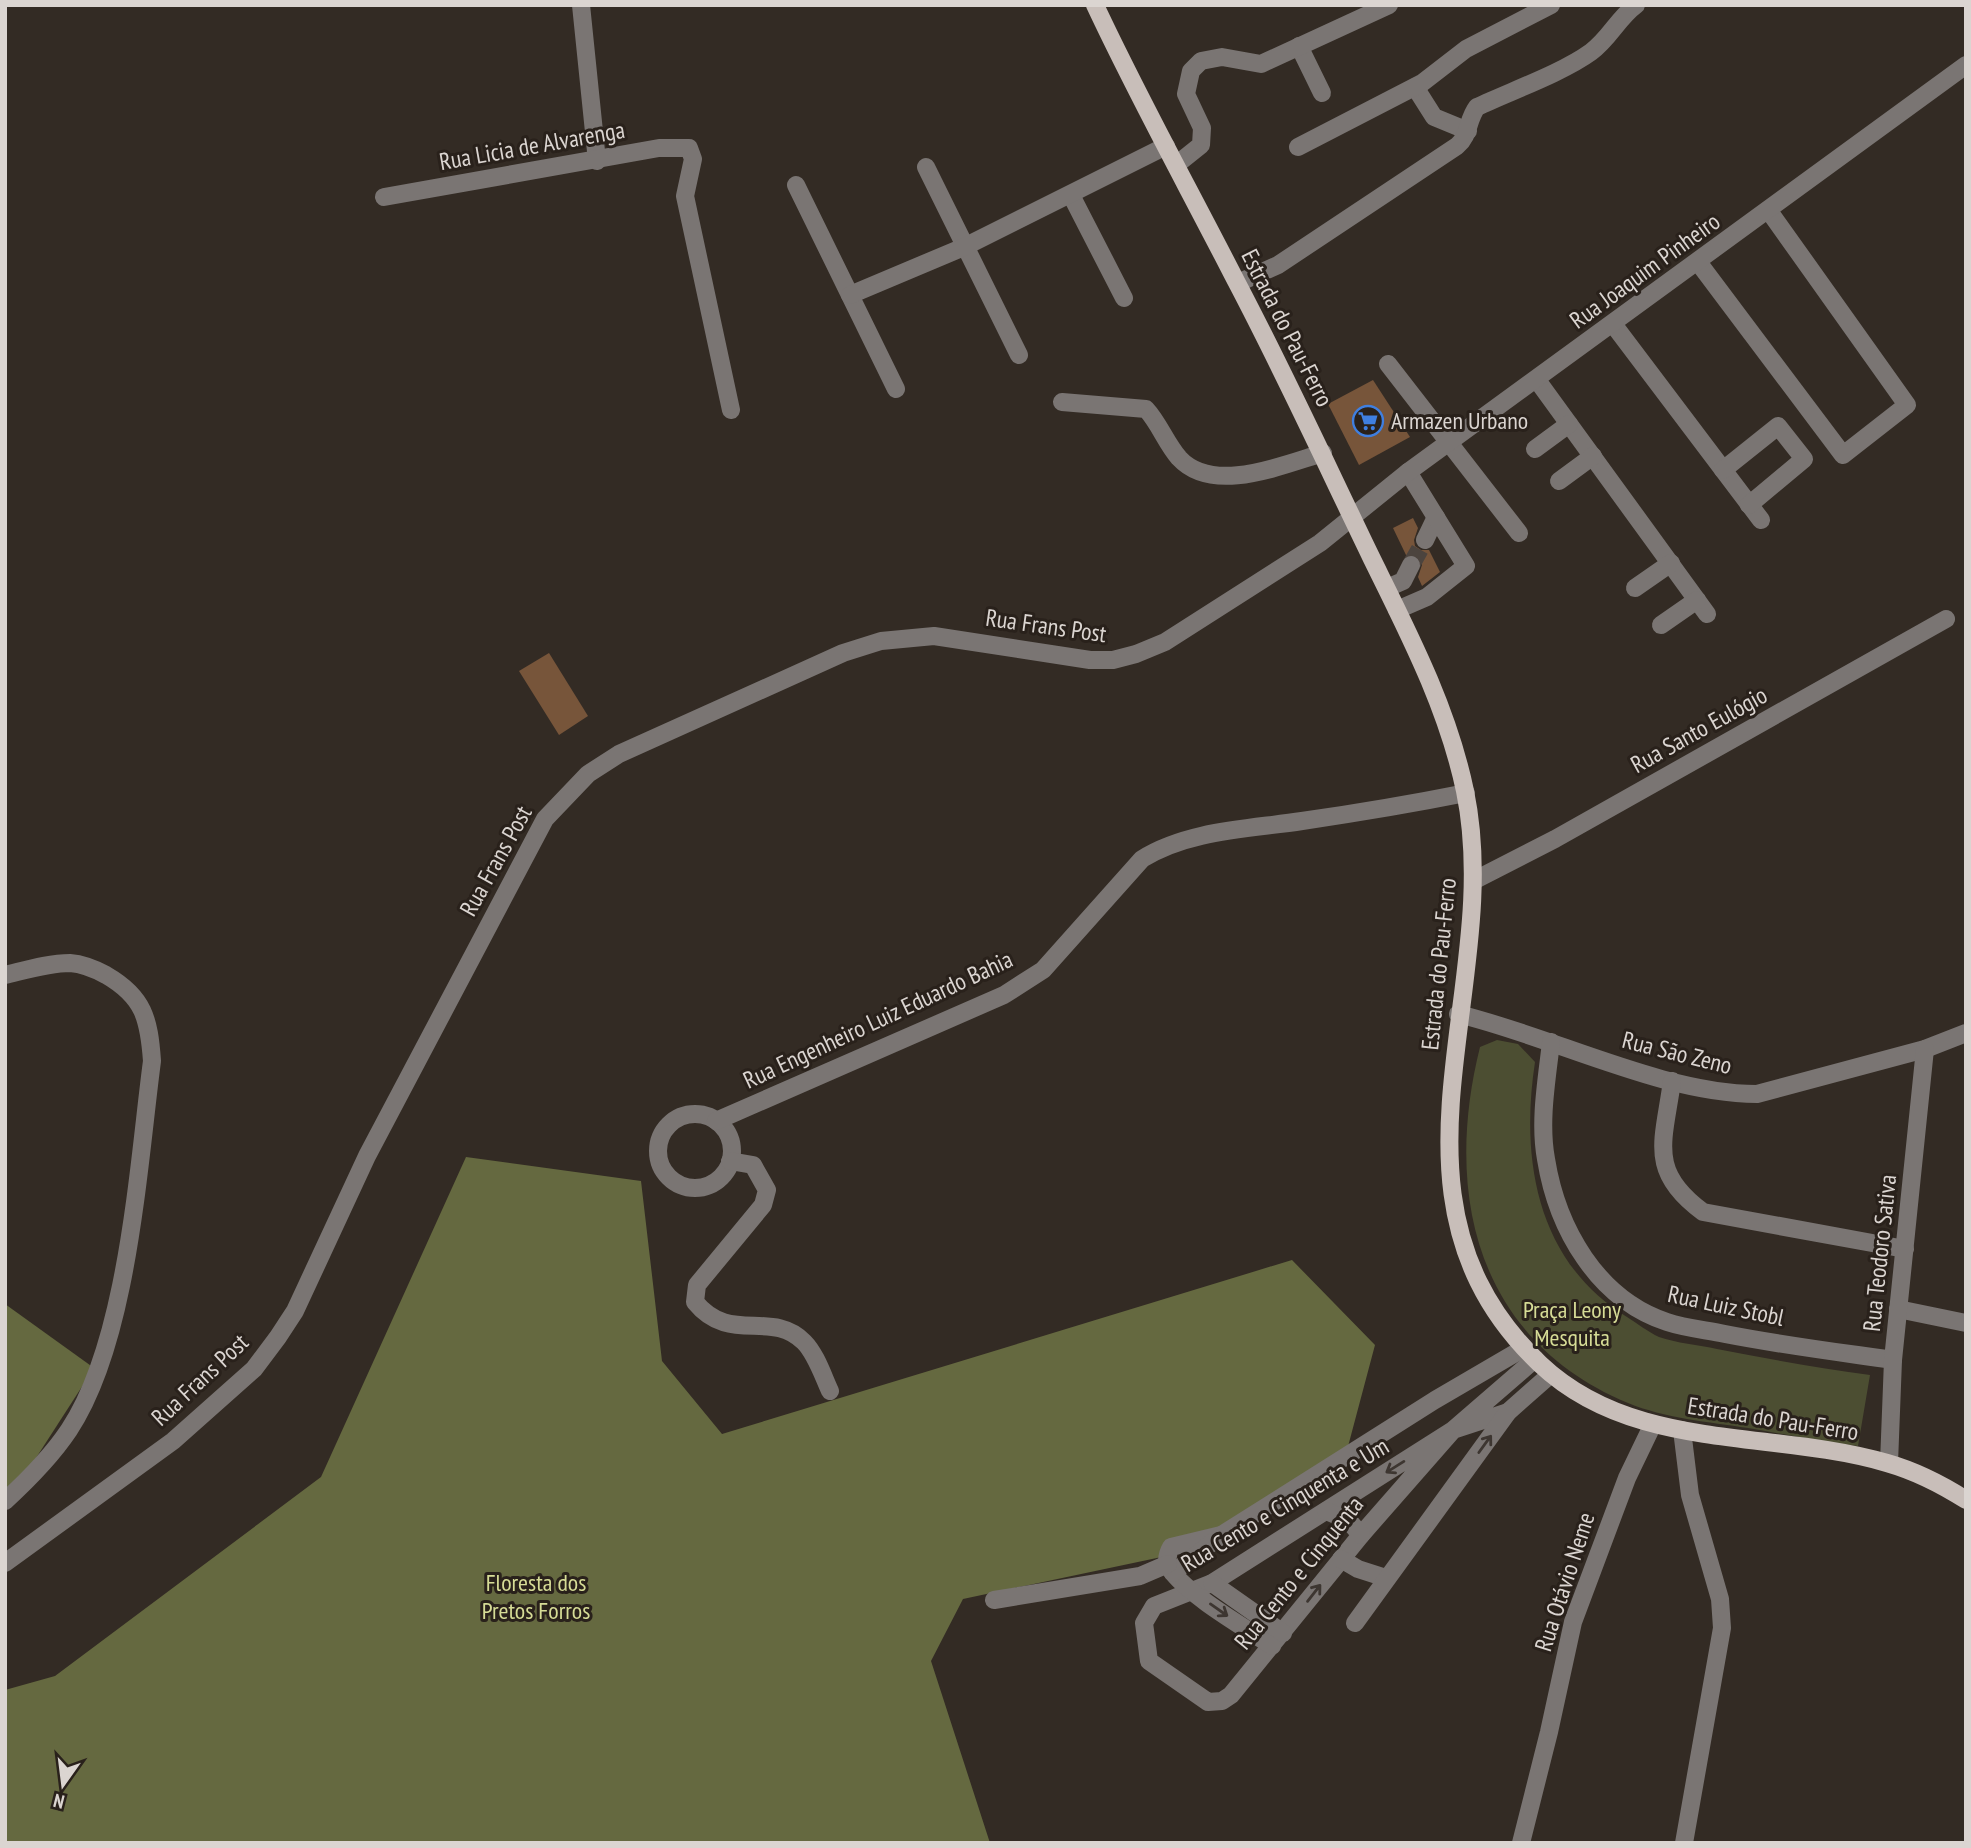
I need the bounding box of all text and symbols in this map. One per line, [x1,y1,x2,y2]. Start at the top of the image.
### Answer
street label: Rua Licia de Alvarenga [437,114,627,177]
street label: Rua Joaquim Pinheiro [1563,206,1726,336]
street label: Estrada do Pau-Ferro [1234,244,1340,412]
supermarket icon: Armazen Urbano [1351,404,1385,438]
place label: Armazen Urbano [1391,405,1528,436]
street label: Rua Frans Post [984,602,1109,649]
street label: Rua Santo Eulógio [1625,679,1773,780]
street label: Rua Frans Post [453,800,539,921]
street label: Estrada do Pau-Ferro [1414,876,1463,1051]
street label: Rua Engenheiro Luiz Eduardo Bahia [738,943,1017,1096]
street label: Rua São Zeno [1619,1024,1735,1081]
street label: Rua Teodoro Sativa [1856,1173,1903,1333]
street label: Rua Luiz Stobl [1665,1278,1787,1333]
park label: Praça Leony Mesquita [1523,1294,1621,1353]
street label: Rua Frans Post [145,1327,255,1432]
street label: Estrada do Pau-Ferro [1685,1390,1861,1447]
street label: Rua Cento e Cinquenta e Um [1176,1432,1394,1578]
one-way arrow [1478,1435,1492,1454]
one-way arrow [1386,1460,1406,1474]
street label: Rua Cento e Cinquenta [1229,1491,1369,1655]
street label: Rua Otávio Neme [1527,1508,1602,1655]
park label: Floresta dos Pretos Forros [482,1567,590,1626]
one-way arrow [1307,1584,1322,1602]
one-way arrow [1210,1602,1229,1617]
north arrow [28,1750,98,1820]
text: N [51,1789,67,1814]

